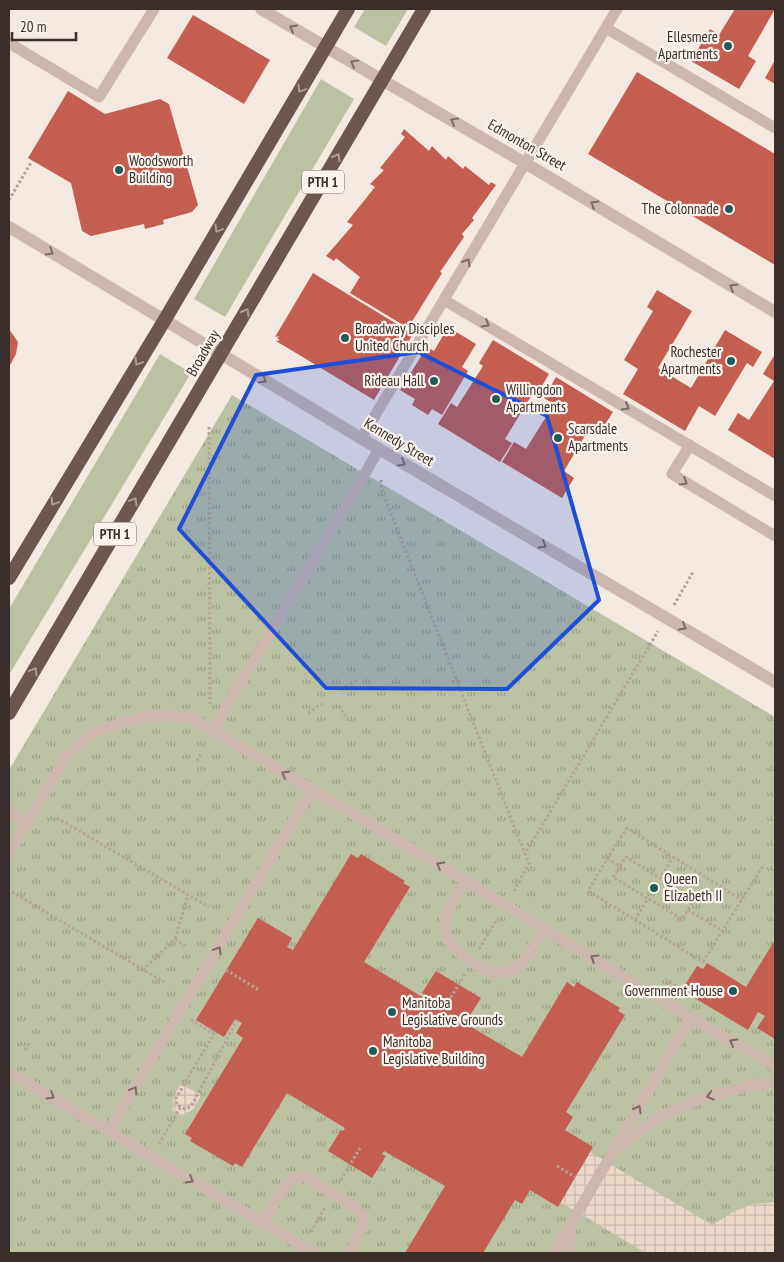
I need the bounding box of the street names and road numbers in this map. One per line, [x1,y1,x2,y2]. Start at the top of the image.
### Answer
street label: Edmonton Street [485,115,570,175]
road number: PTH 1 [302,170,344,193]
street label: Broadway [182,326,224,379]
street label: Kennedy Street [361,413,438,470]
road number: PTH 1 [94,522,136,546]

